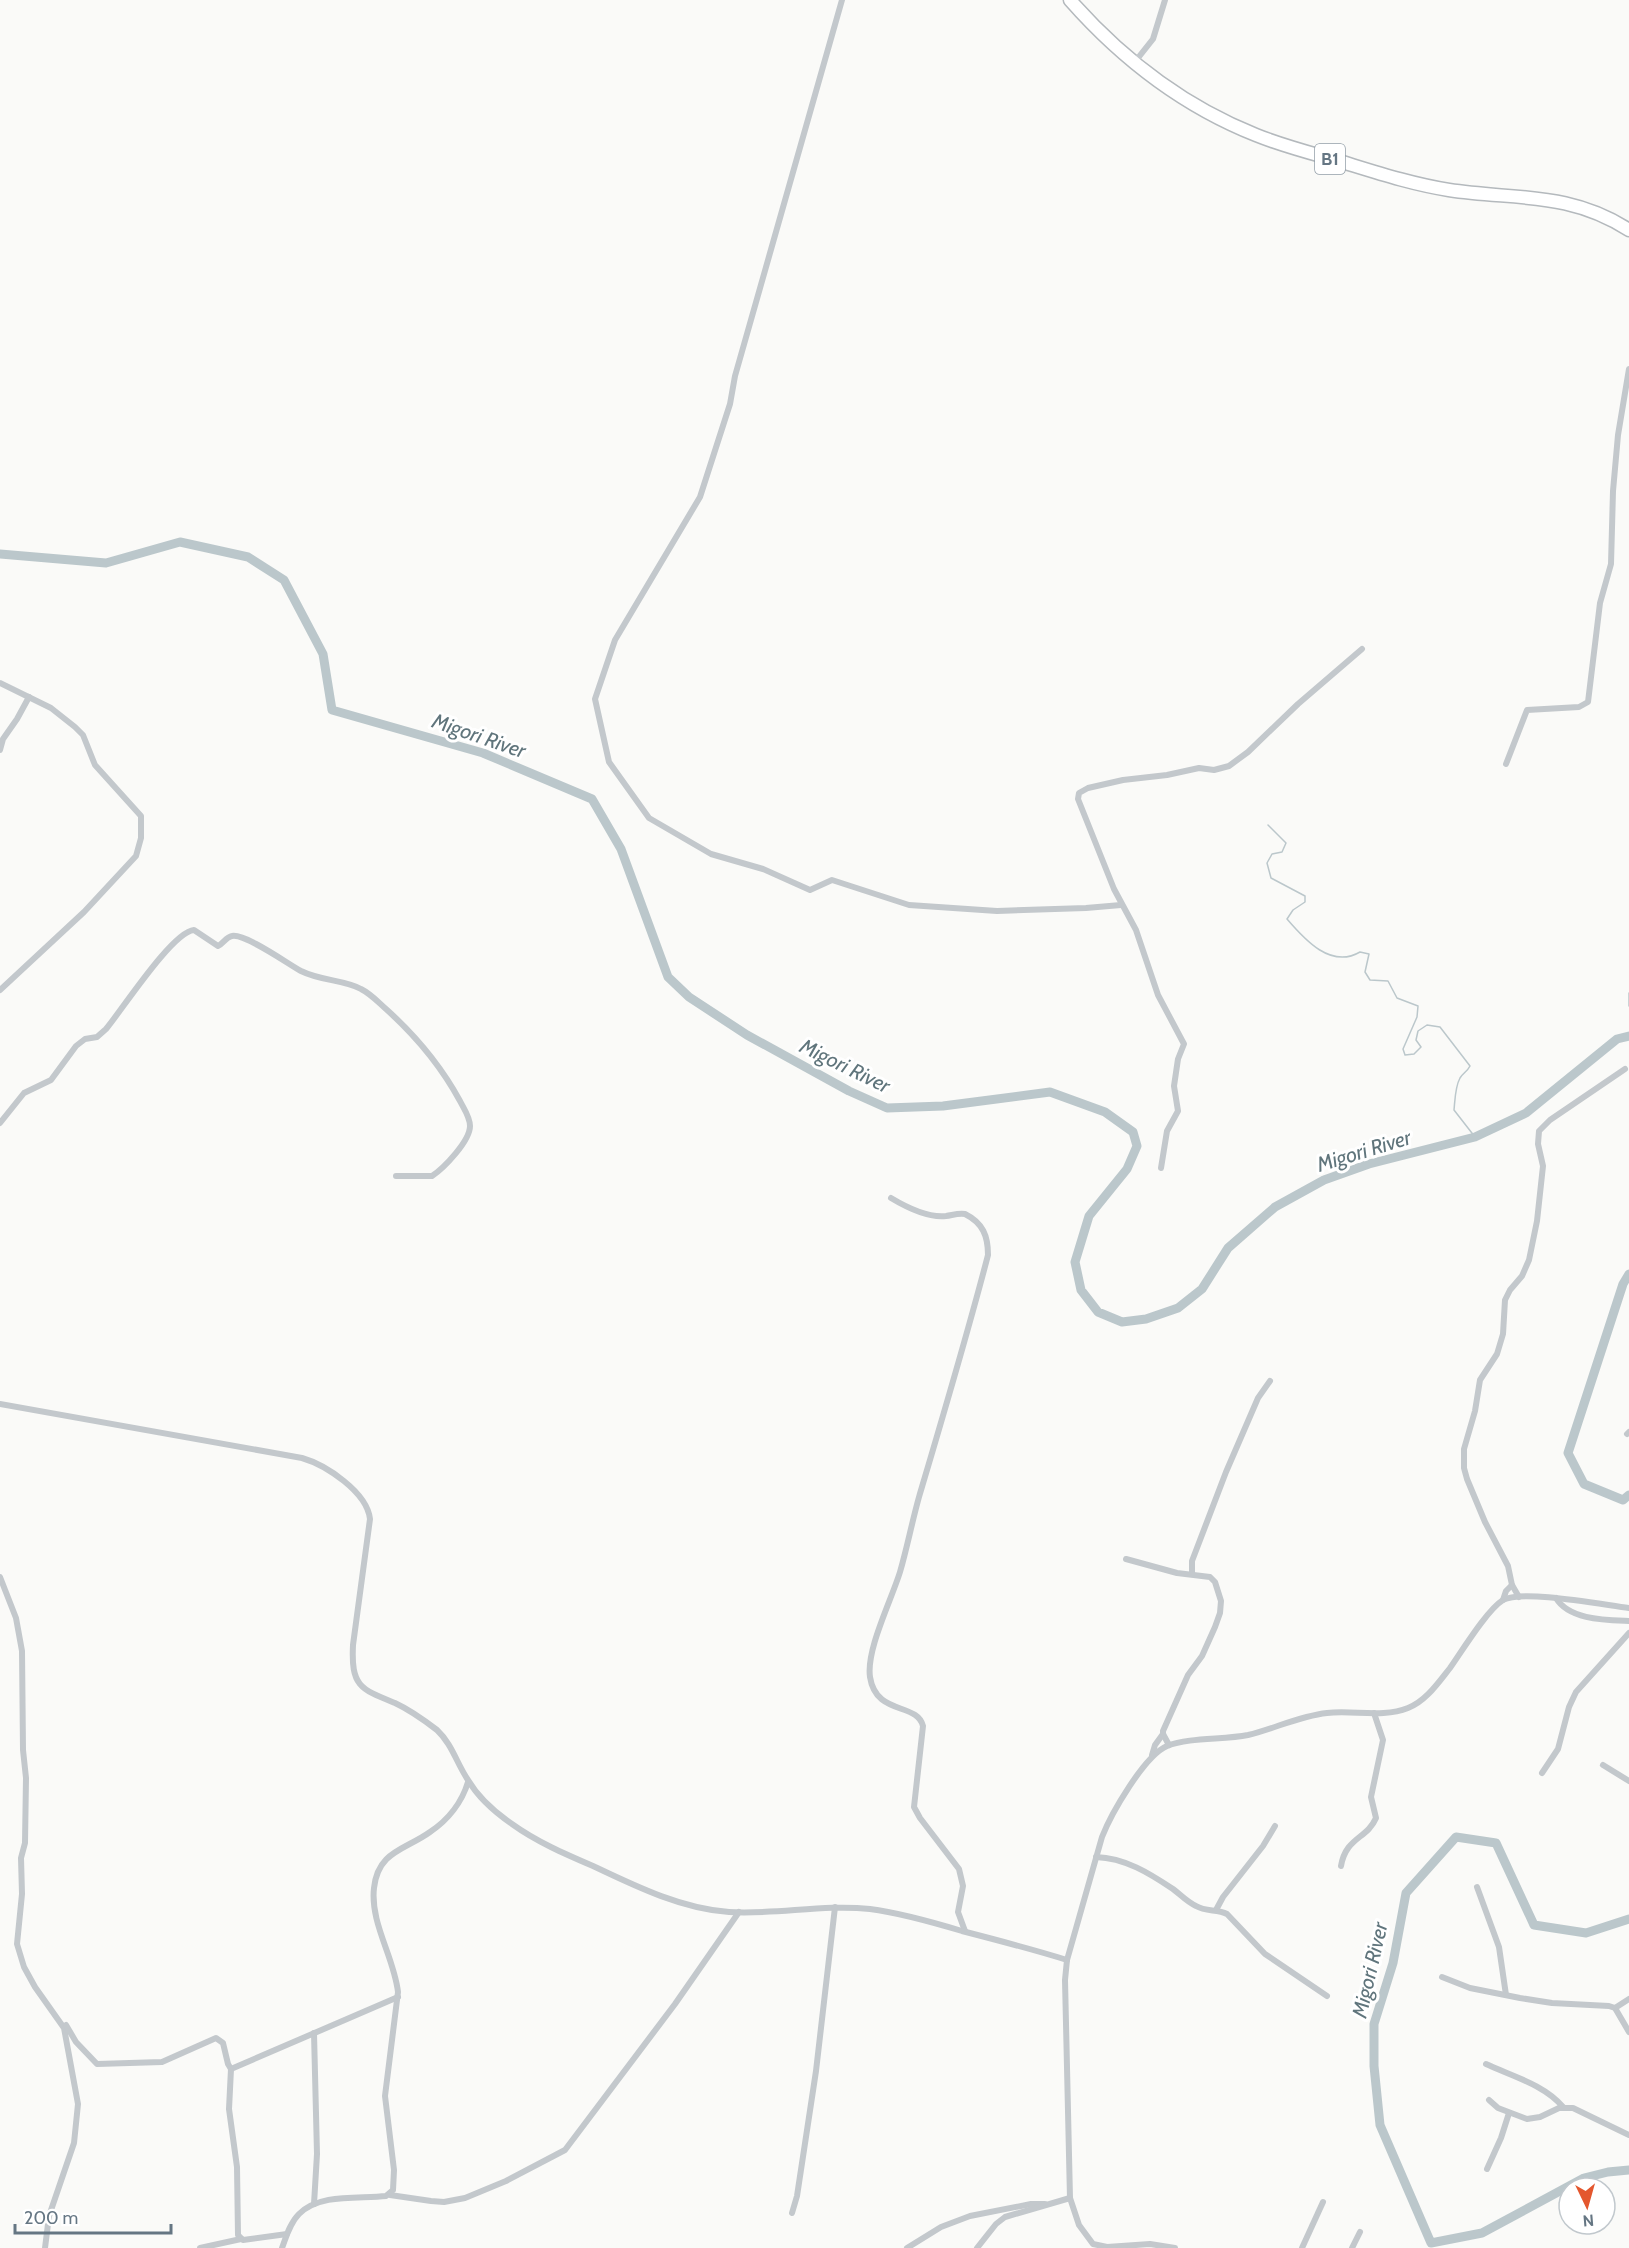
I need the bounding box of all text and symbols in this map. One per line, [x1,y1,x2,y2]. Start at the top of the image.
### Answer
road number: B1 [1315,144,1345,174]
water label: Migori River [428,708,531,764]
water label: Migori River [795,1033,896,1099]
water label: Migori River [1313,1124,1415,1177]
water label: Migori River [1346,1918,1393,2021]
north arrow [1557,2176,1617,2236]
scale bar [15,2197,171,2235]
text: 200 m [24,2207,78,2229]
text: N [1582,2210,1595,2230]

